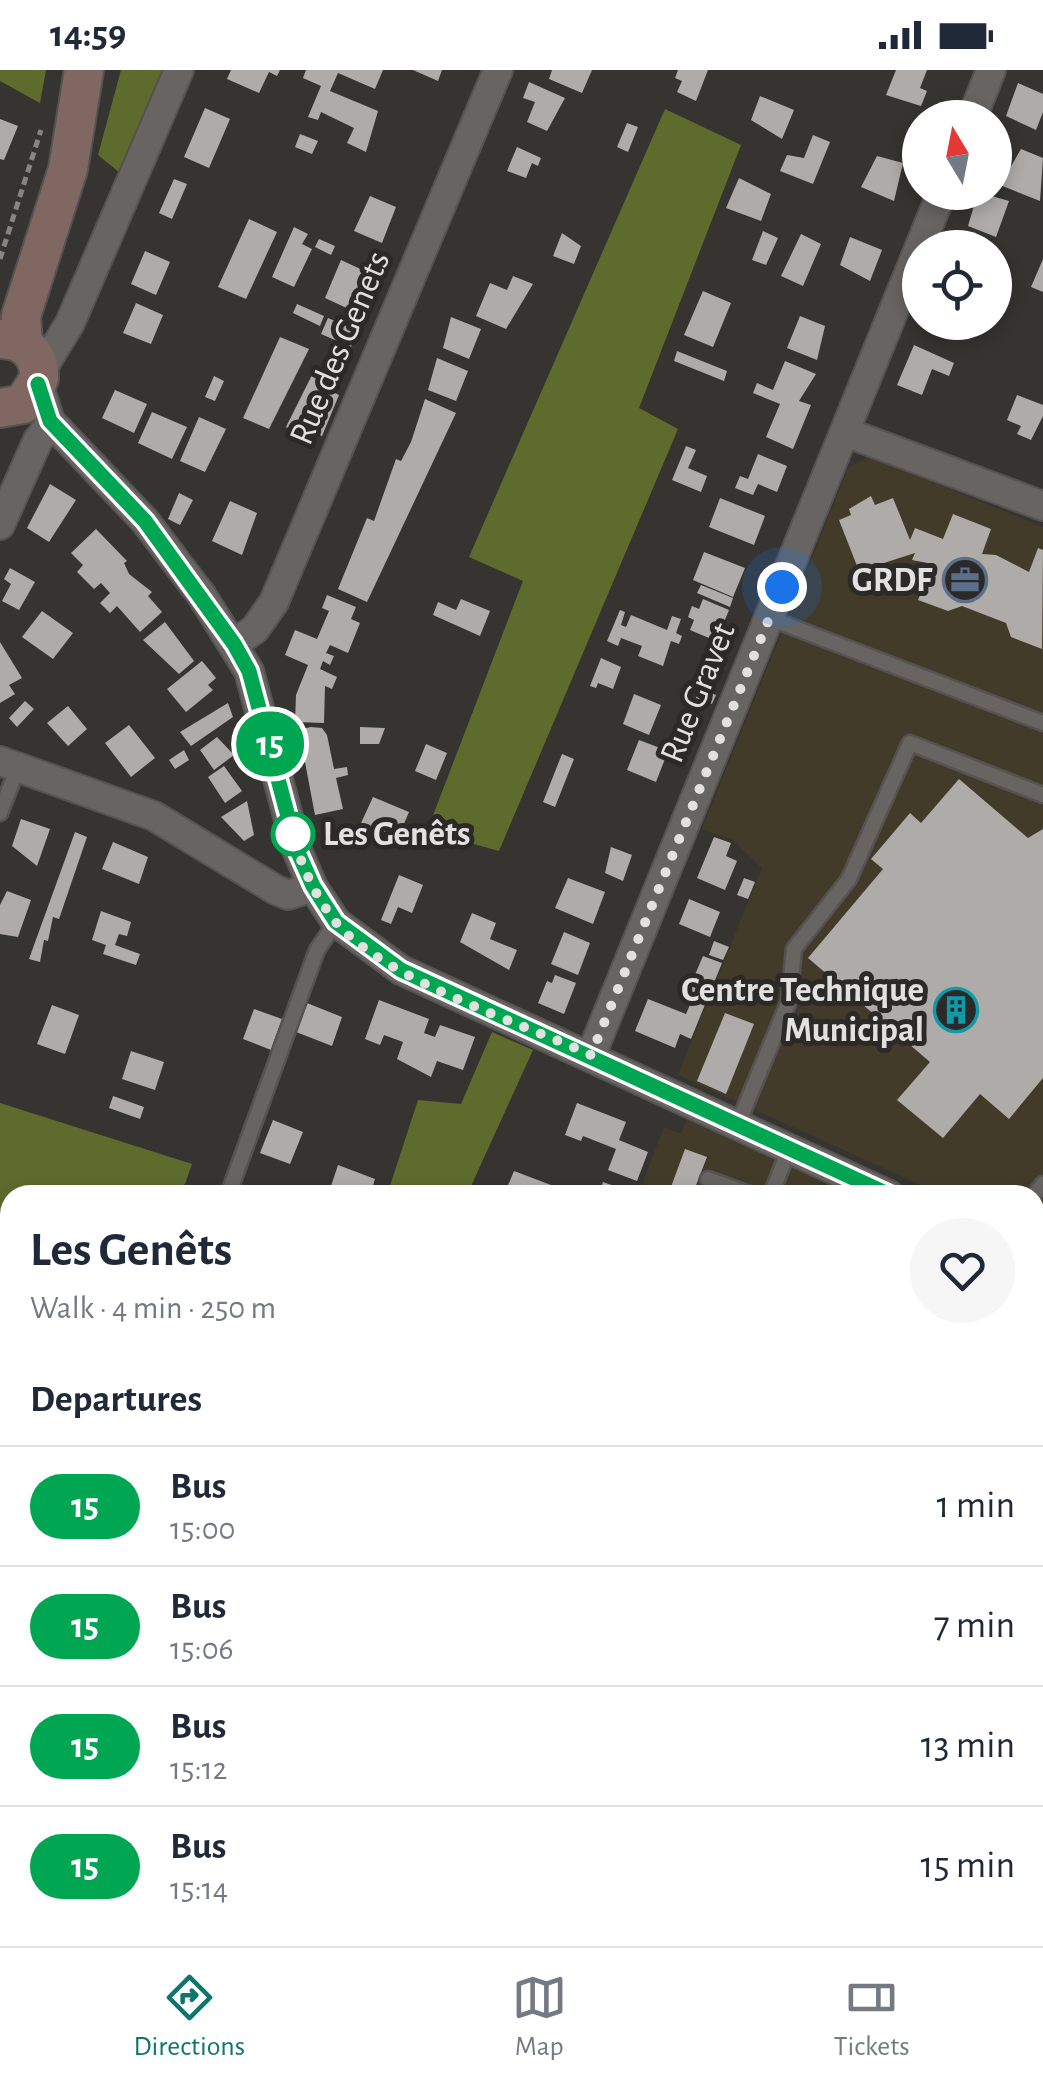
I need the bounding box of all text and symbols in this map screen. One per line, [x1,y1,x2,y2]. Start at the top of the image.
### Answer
text: 14:59 [50,16,126,54]
north arrow [902,100,1012,210]
map controls [902,100,1012,340]
button: locate [902,230,1012,340]
street label: Rue des Genets [284,246,396,450]
office icon: GRDF [942,557,988,603]
your location [757,562,807,612]
place label: GRDF [852,563,933,598]
street label: Rue Gravet [654,618,742,768]
line badge: 15 [225,712,315,776]
text: 15 [256,727,284,762]
marker: Les Genêts [272,813,314,855]
place label: Les Genêts [323,817,470,852]
place label: Centre Technique Municipal [681,973,924,1048]
building icon: Centre Technique Municipal [933,987,979,1033]
button: heart [910,1218,1015,1323]
text: Les Genêts [30,1227,232,1275]
text: Walk · 4 min · 250 m [30,1292,276,1324]
text: Departures [30,1381,202,1419]
text: Bus [170,1468,226,1506]
text: 1 min [936,1487,1015,1525]
text: 15 [71,1489,99,1524]
text: 15:00 [170,1513,236,1545]
text: Bus [170,1588,226,1626]
text: 7 min [934,1607,1015,1645]
text: 15 [71,1609,99,1644]
text: 15:06 [170,1633,234,1665]
text: Bus [170,1708,226,1746]
text: 13 min [921,1727,1015,1765]
text: 15 [71,1729,99,1764]
text: 15:12 [170,1753,227,1785]
text: Bus [170,1828,226,1866]
text: 15 min [921,1847,1015,1885]
text: 15 [71,1849,99,1884]
text: 15:14 [170,1873,228,1905]
tab: Directions [133,1970,245,2064]
tab: Map [512,1970,567,2064]
tab: Tickets [834,1970,910,2064]

